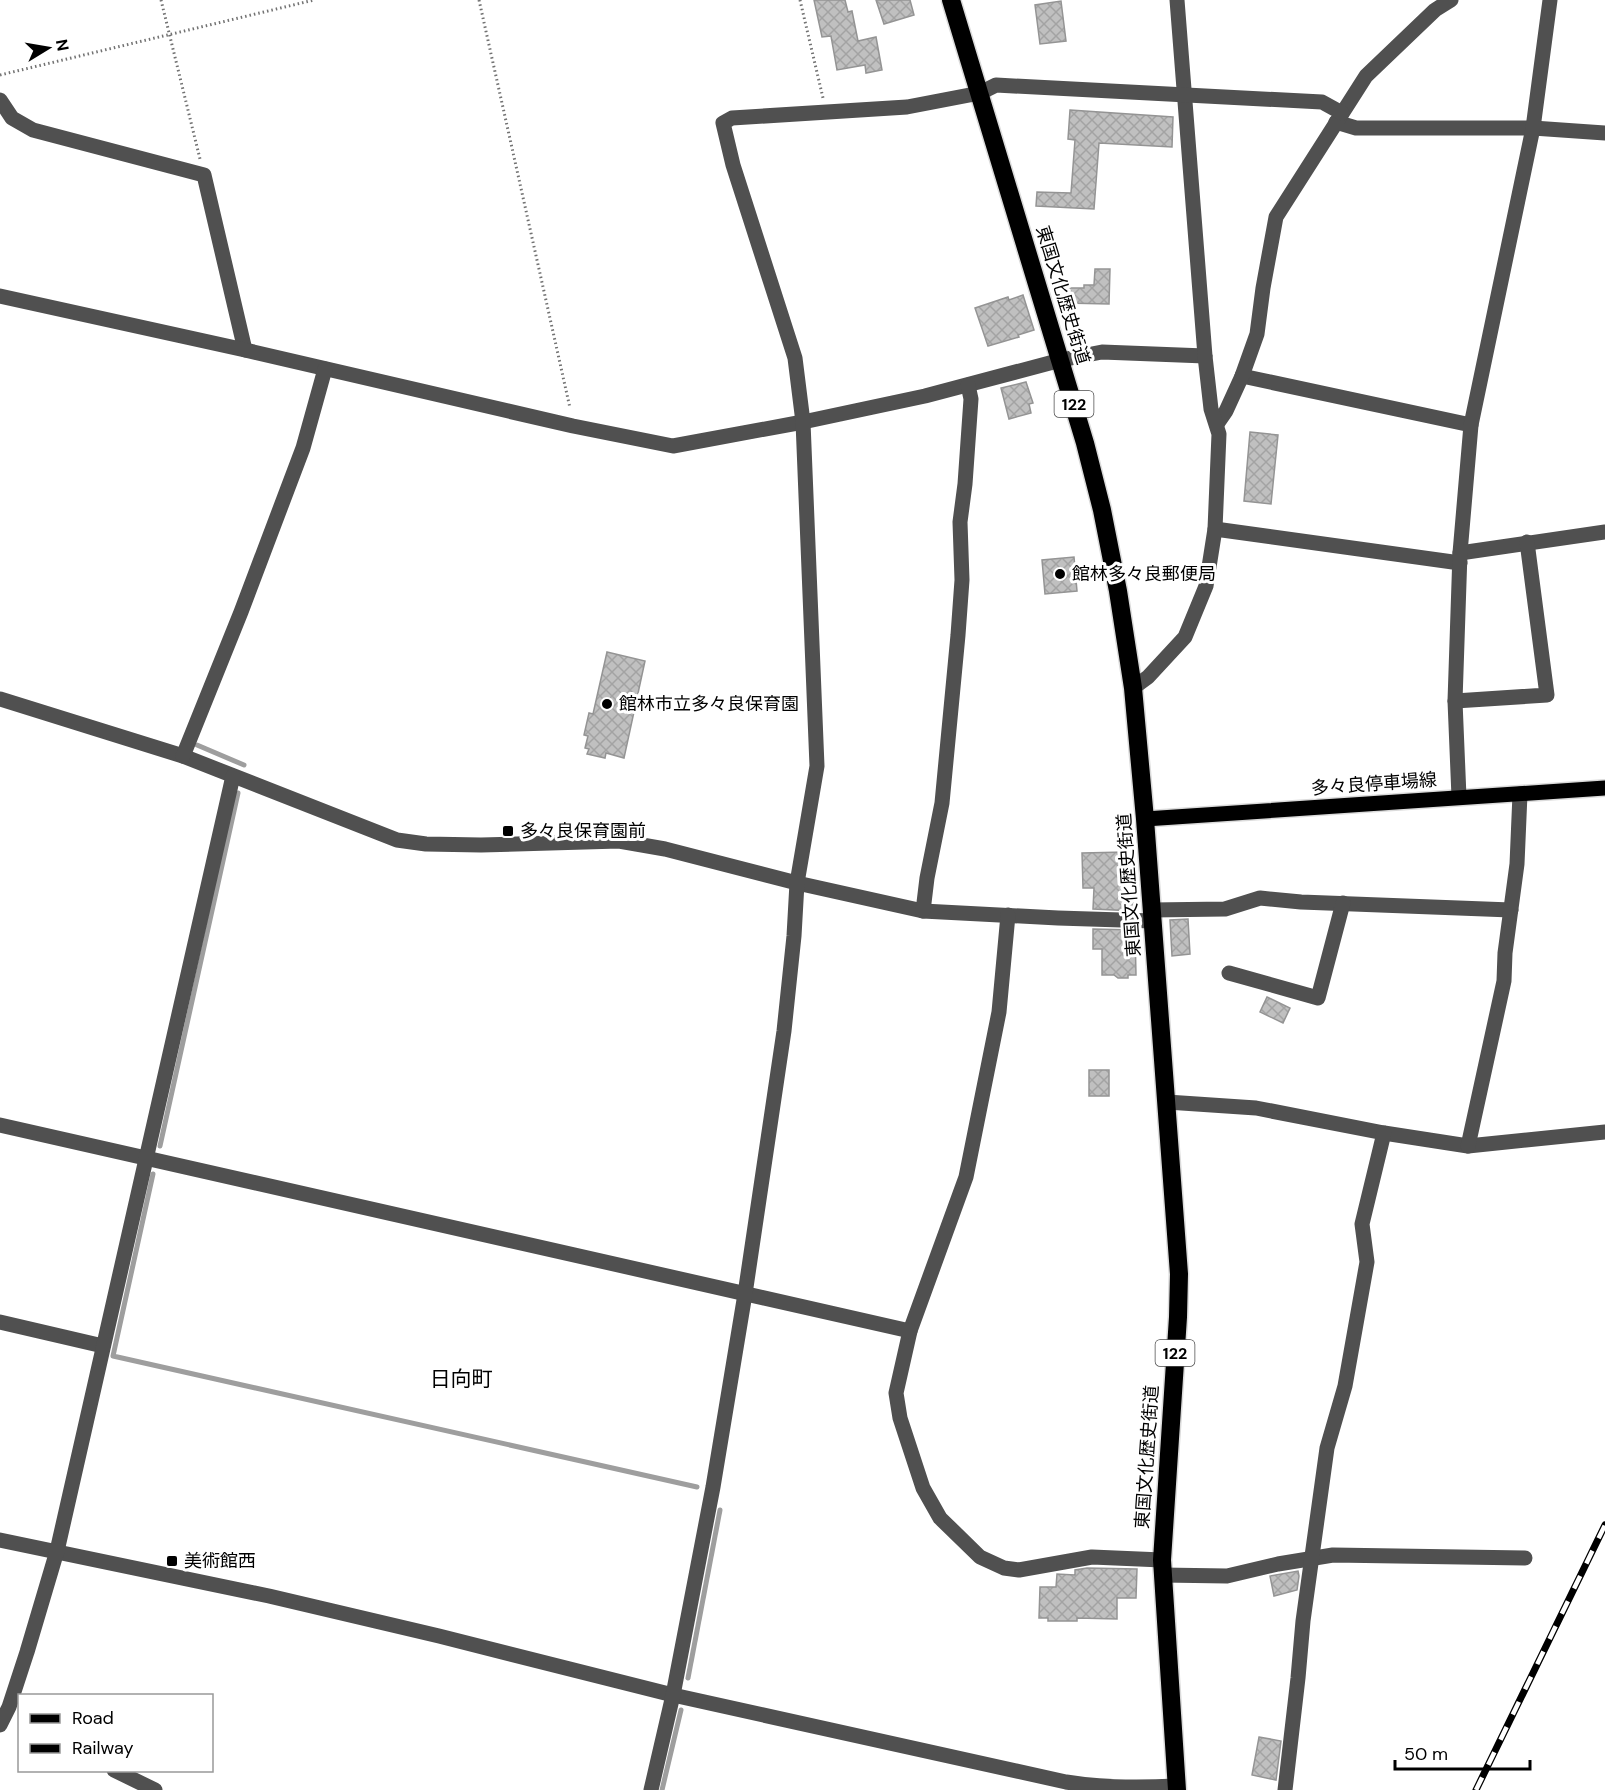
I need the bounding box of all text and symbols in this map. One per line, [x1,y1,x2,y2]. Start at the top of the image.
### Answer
north arrow [18,18,78,78]
text: N [51,38,74,53]
street label: 東国文化歴史街道 [1030,223,1096,367]
road number: 122 [1054,391,1094,417]
place label: 館林多々良郵便局 [1072,562,1216,586]
marker: 館林多々良郵便局 [1053,567,1067,581]
place label: 館林市立多々良保育園 [619,692,799,716]
marker: 館林市立多々良保育園 [600,697,614,711]
street label: 多々良停車場線 [1310,768,1438,800]
street label: 東国文化歴史街道 [1112,812,1146,958]
place label: 多々良保育園前 [520,819,646,843]
marker: 多々良保育園前 [501,824,515,838]
road number: 122 [1156,1340,1194,1366]
district label: 日向町 [430,1365,493,1393]
street label: 東国文化歴史街道 [1130,1384,1164,1530]
place label: 美術館西 [184,1549,256,1573]
marker: 美術館西 [165,1554,179,1568]
legend [18,1694,213,1772]
text: Road [72,1706,114,1730]
scale bar [1395,1733,1530,1771]
text: Railway [72,1736,134,1760]
text: 50 m [1404,1742,1448,1766]

